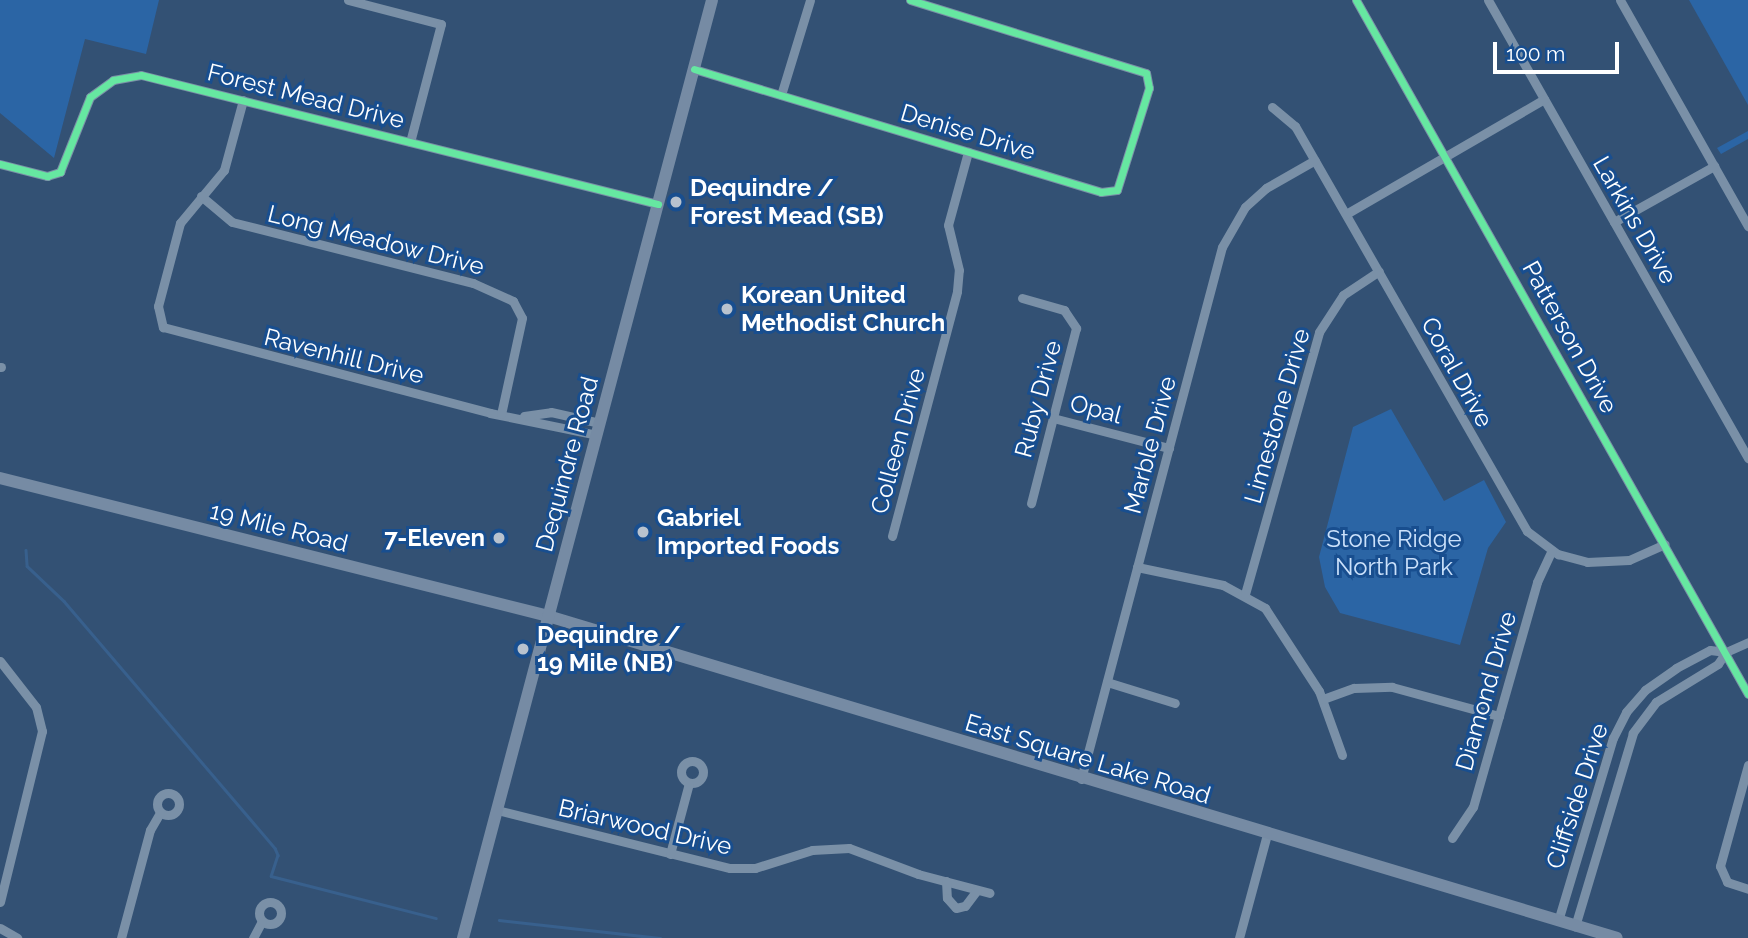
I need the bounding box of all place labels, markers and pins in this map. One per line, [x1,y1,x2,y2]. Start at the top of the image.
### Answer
place label: Dequindre / Forest Mead (SB) [690,174,884,230]
marker: Dequindre / Forest Mead (SB) [668,194,684,210]
place label: Korean United Methodist Church [741,281,945,337]
marker: Korean United Methodist Church [719,301,735,317]
place label: Gabriel Imported Foods [657,504,839,560]
place label: 7-Eleven [384,524,485,552]
marker: Gabriel Imported Foods [635,524,651,540]
marker: 7-Eleven [491,530,507,546]
place label: Dequindre / 19 Mile (NB) [537,621,681,677]
marker: Dequindre / 19 Mile (NB) [515,641,531,657]

